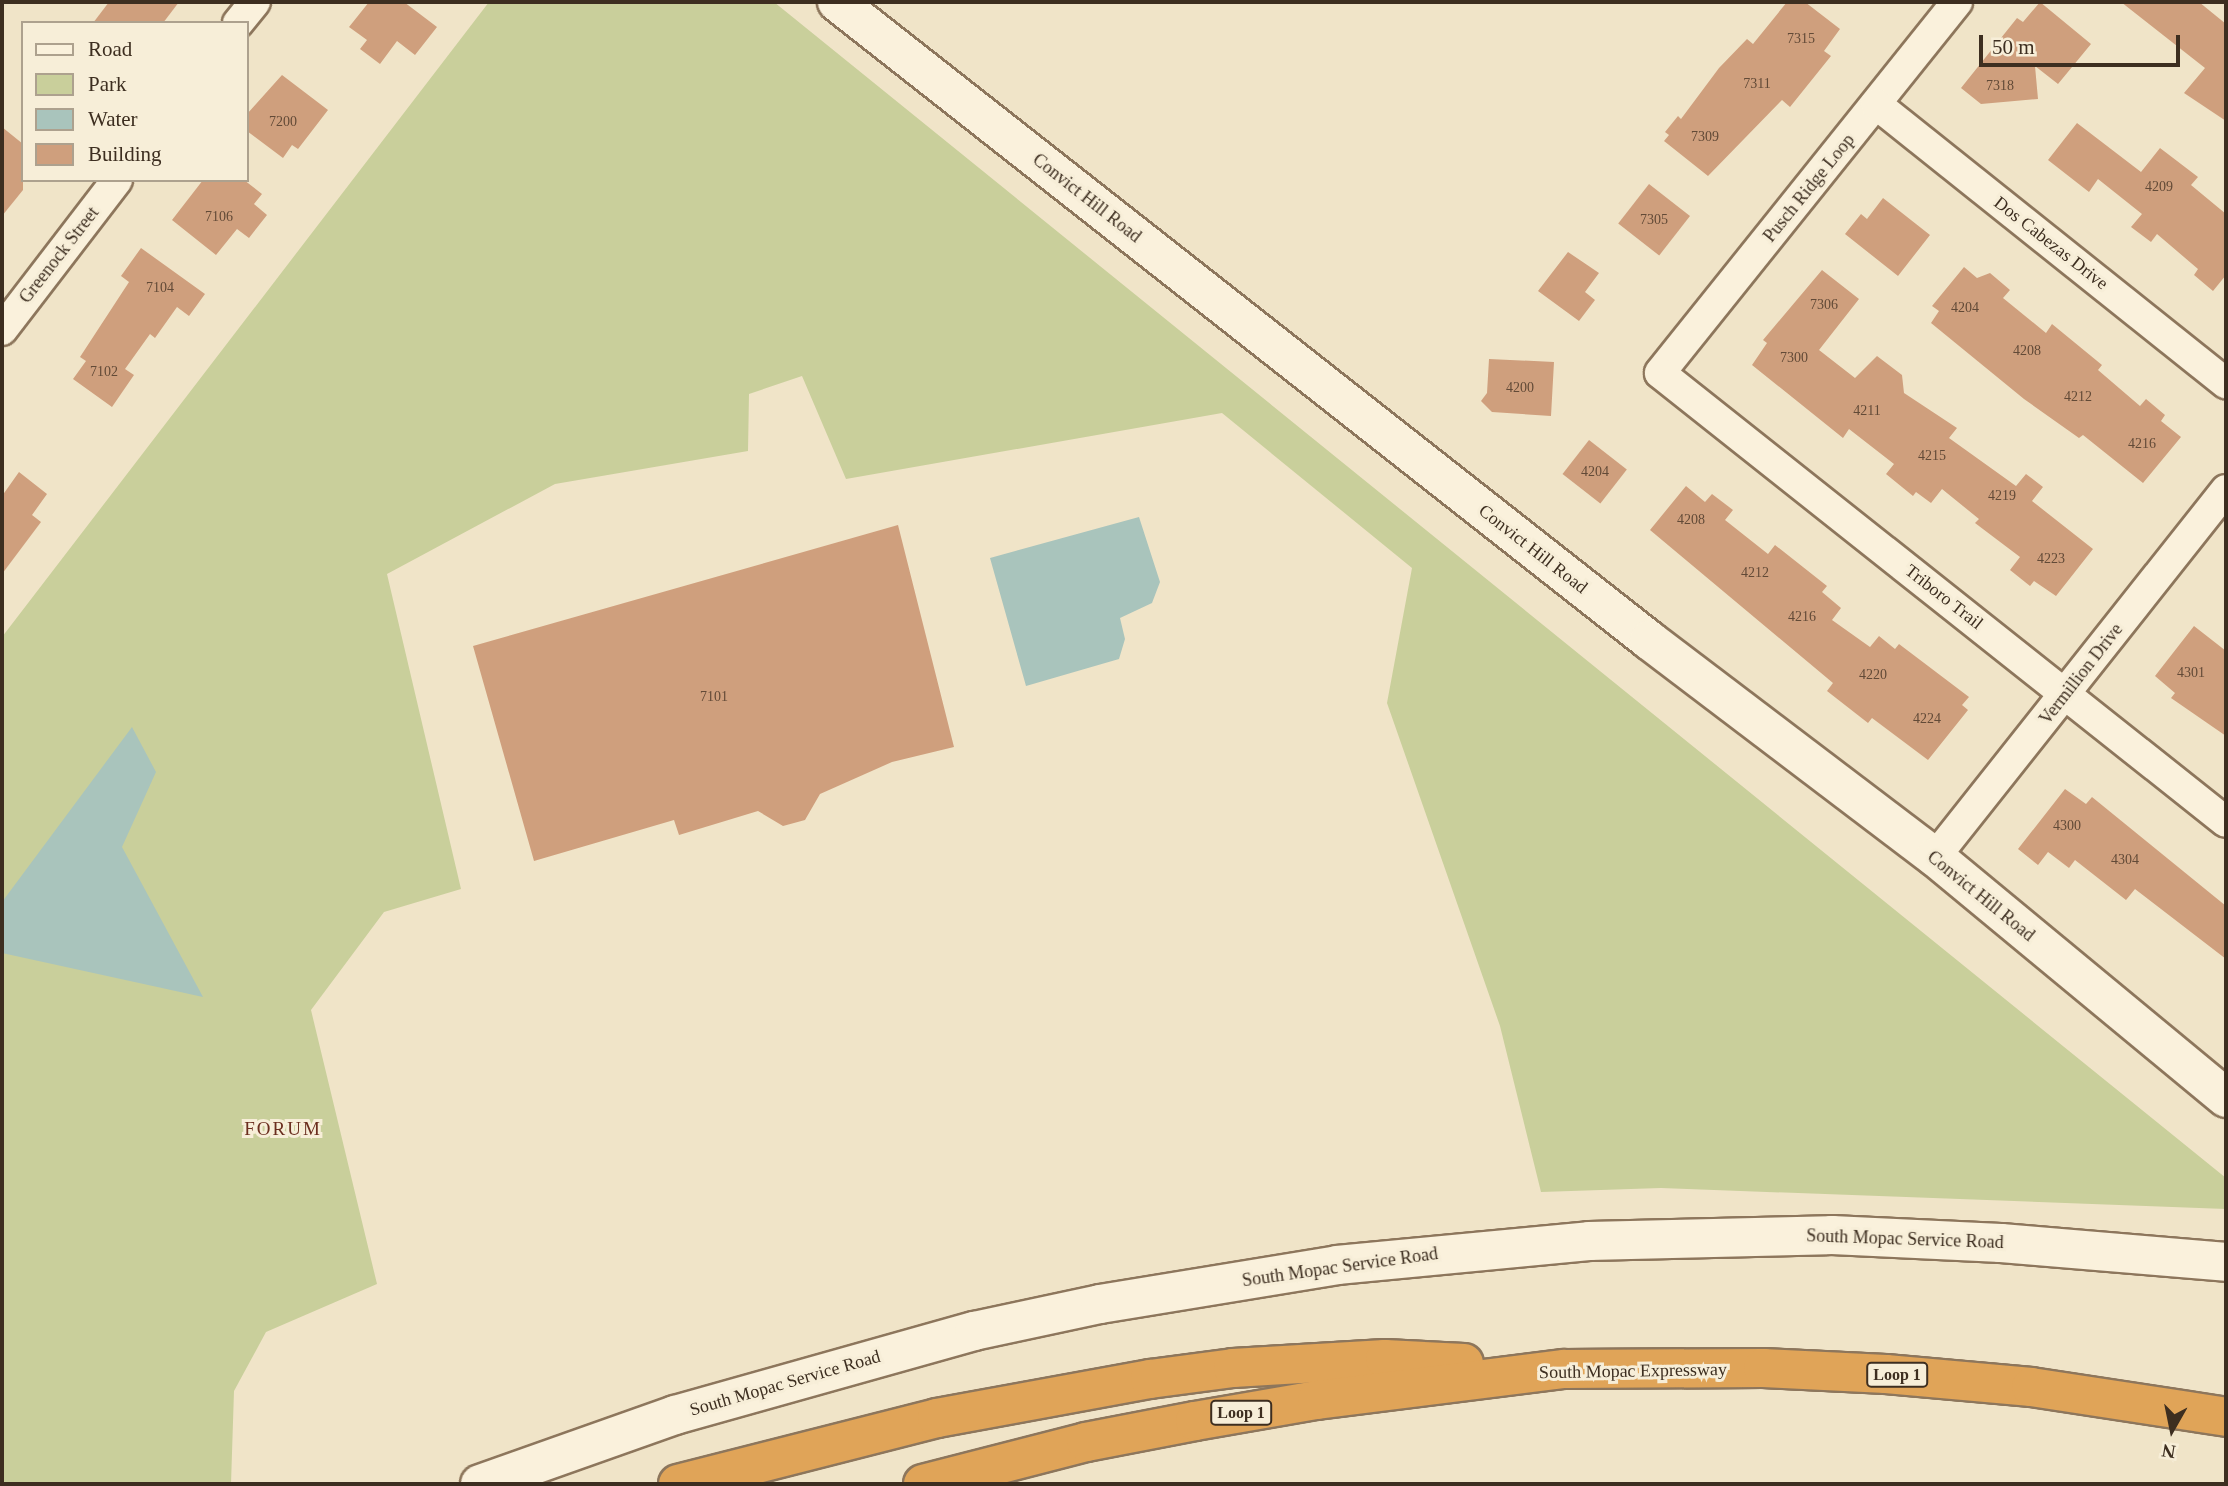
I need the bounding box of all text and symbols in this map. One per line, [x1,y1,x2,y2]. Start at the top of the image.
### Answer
legend [21,21,248,182]
scale bar [1983,21,2184,65]
house number: 7315 [1787,31,1815,47]
text: 50 m [1992,35,2035,59]
text: Road [88,37,132,61]
text: Park [88,72,127,96]
house number: 7311 [1743,76,1771,92]
house number: 7318 [1986,78,2014,94]
text: Water [88,107,138,131]
house number: 7200 [269,114,297,130]
house number: 7309 [1691,129,1719,145]
street label: Pusch Ridge Loop [1759,130,1859,246]
text: Building [88,142,162,166]
street label: Convict Hill Road [1028,149,1146,247]
house number: 4209 [2145,179,2173,195]
street label: Dos Cabezas Drive [1990,192,2112,294]
street label: Greenock Street [15,202,103,308]
house number: 7106 [205,209,233,225]
house number: 7305 [1640,212,1668,228]
house number: 7104 [146,280,174,296]
house number: 7306 [1810,297,1838,313]
house number: 4204 [1951,300,1979,316]
house number: 4208 [2013,343,2041,359]
house number: 7300 [1780,350,1808,366]
house number: 7102 [90,364,118,380]
house number: 4200 [1506,380,1534,396]
house number: 4212 [2064,389,2092,405]
house number: 4211 [1853,403,1881,419]
house number: 4216 [2128,436,2156,452]
house number: 4215 [1918,448,1946,464]
house number: 4204 [1581,464,1609,480]
house number: 4219 [1988,488,2016,504]
street label: Convict Hill Road [1474,500,1592,598]
house number: 4208 [1677,512,1705,528]
house number: 4223 [2037,551,2065,567]
street label: Triboro Trail [1901,560,1987,634]
house number: 4212 [1741,565,1769,581]
house number: 4216 [1788,609,1816,625]
street label: Vermillion Drive [2035,619,2127,729]
house number: 4301 [2177,665,2205,681]
house number: 4220 [1859,667,1887,683]
house number: 7101 [700,689,728,705]
house number: 4224 [1913,711,1941,727]
house number: 4300 [2053,818,2081,834]
street label: Convict Hill Road [1923,846,2039,946]
house number: 4304 [2111,852,2139,868]
district label: FORUM [245,1118,321,1140]
street label: South Mopac Service Road [1806,1225,2004,1253]
street label: South Mopac Service Road [1241,1243,1439,1291]
street label: South Mopac Service Road [687,1345,883,1421]
street label: South Mopac Expressway [1539,1359,1727,1383]
road number: Loop 1 [1866,1362,1928,1387]
north arrow [2137,1395,2207,1465]
road number: Loop 1 [1210,1400,1272,1426]
text: N [2160,1440,2177,1463]

